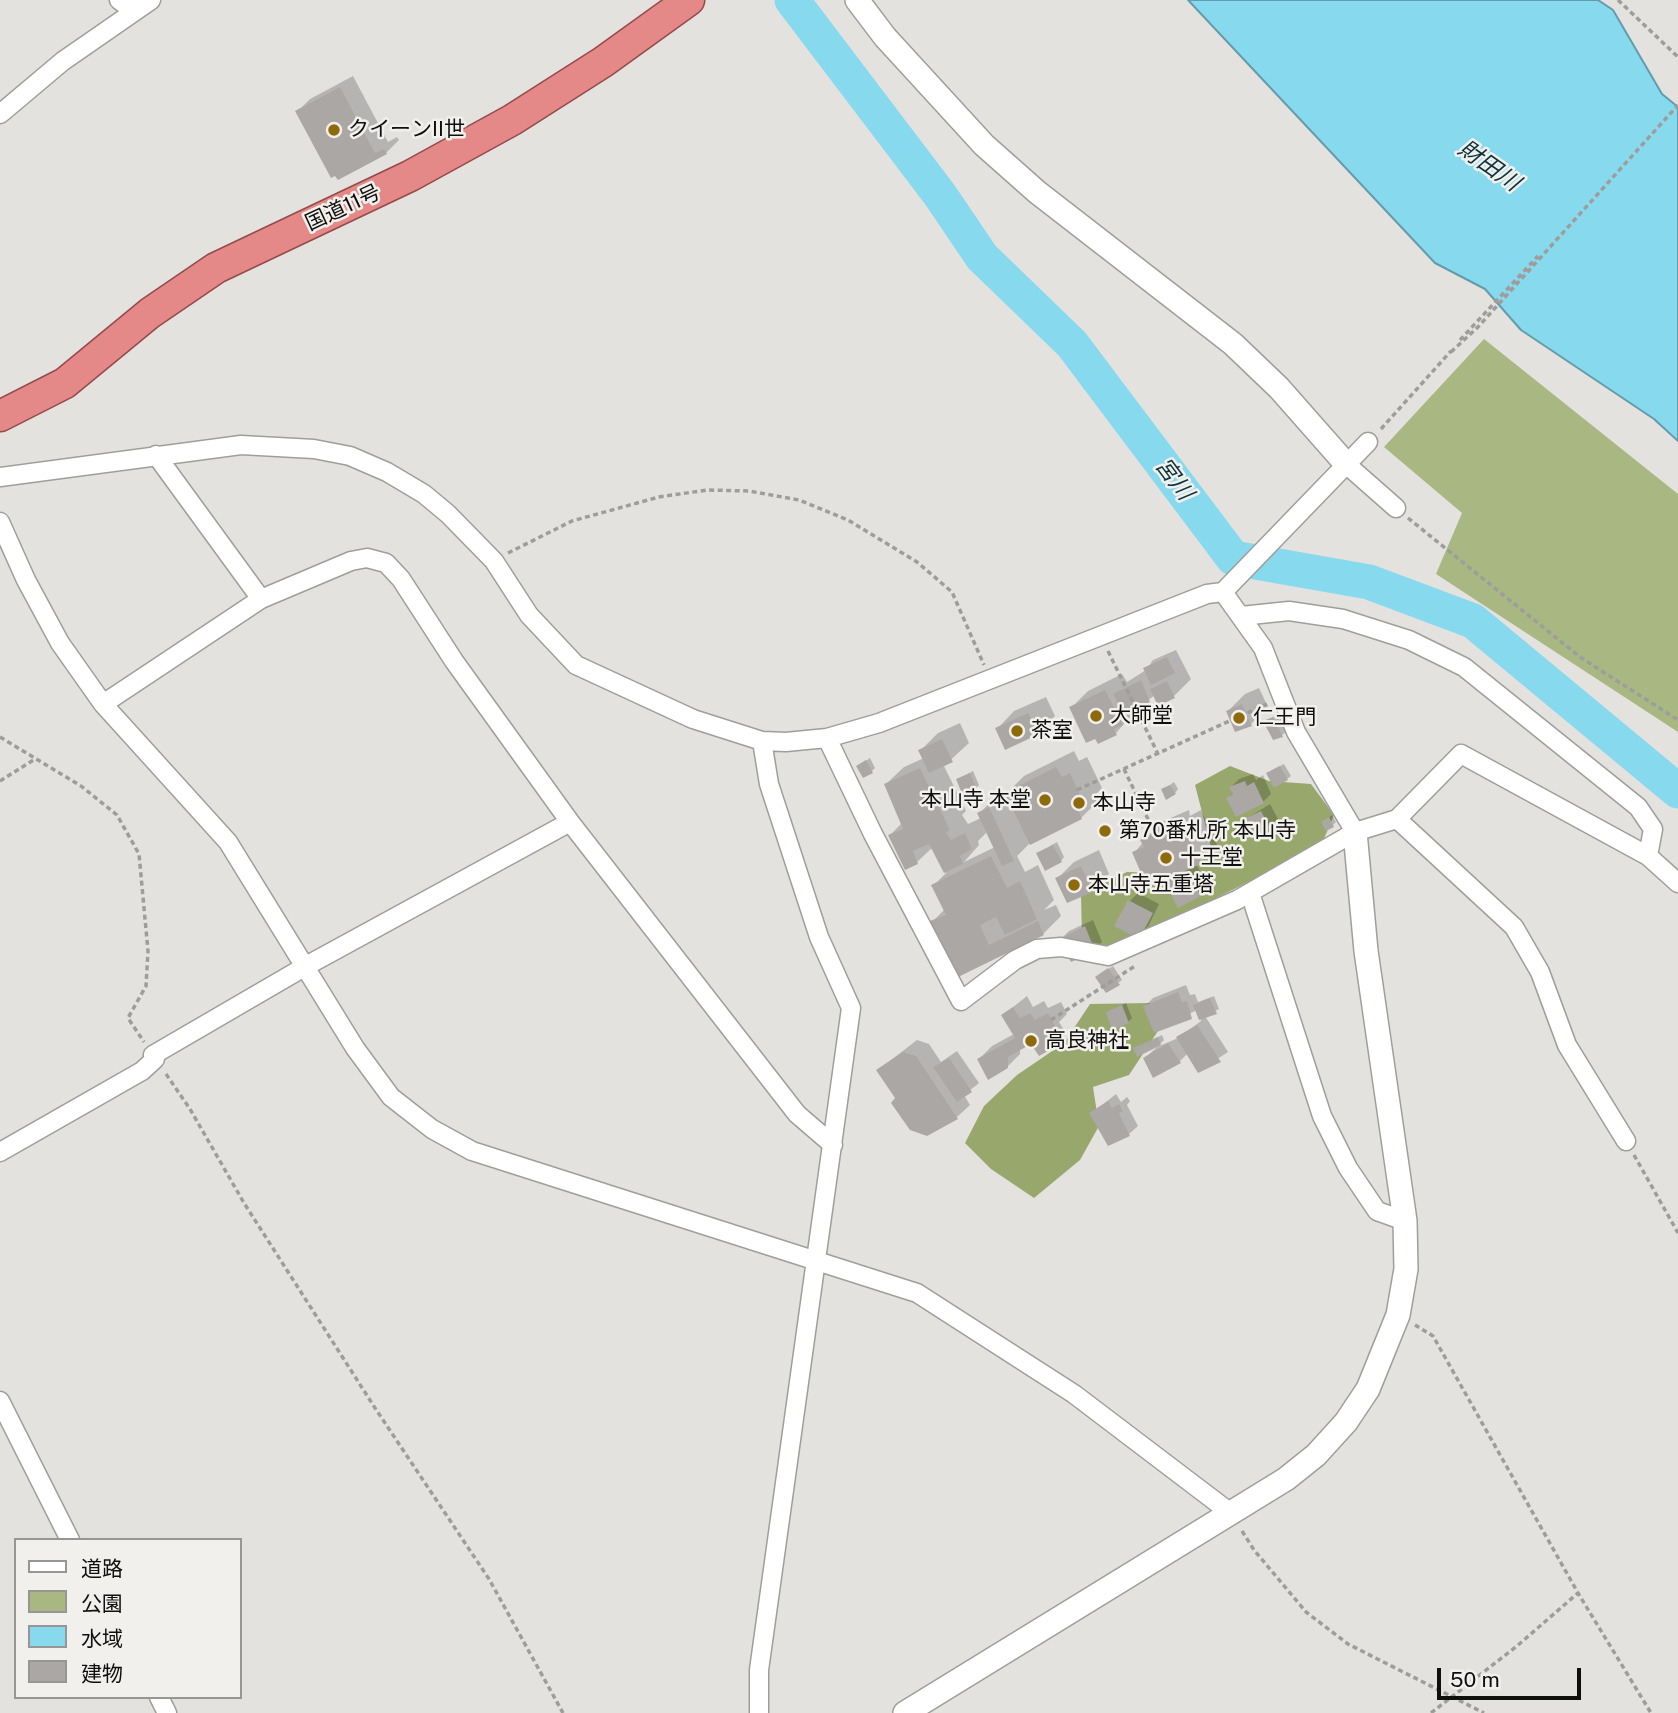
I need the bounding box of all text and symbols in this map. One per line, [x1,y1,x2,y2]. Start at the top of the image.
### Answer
place label: クイーンII世 [348,117,465,143]
marker: クイーンII世 [326,122,342,138]
water label: 財田川 [1453,135,1525,197]
street label: 国道11号 [301,180,385,236]
water label: 宮川 [1149,452,1199,506]
place label: 大師堂 [1110,703,1173,729]
place label: 仁王門 [1253,705,1316,731]
marker: 大師堂 [1088,708,1104,724]
marker: 仁王門 [1231,710,1247,726]
place label: 茶室 [1031,718,1073,744]
marker: 茶室 [1009,723,1025,739]
place label: 本山寺 本堂 [921,787,1031,813]
place label: 本山寺 [1093,790,1156,816]
marker: 本山寺 本堂 [1037,792,1053,808]
marker: 本山寺 [1071,795,1087,811]
place label: 第70番札所 本山寺 [1119,818,1296,844]
marker: 第70番札所 本山寺 [1097,823,1113,839]
place label: 十王堂 [1180,845,1243,871]
marker: 十王堂 [1158,850,1174,866]
place label: 本山寺五重塔 [1088,872,1214,898]
marker: 本山寺五重塔 [1066,877,1082,893]
place label: 高良神社 [1045,1028,1129,1054]
marker: 高良神社 [1023,1033,1039,1049]
legend [14,1538,242,1699]
text: 道路 [81,1556,123,1581]
text: 公園 [81,1591,123,1616]
text: 水域 [81,1626,123,1651]
scale bar [1440,1654,1584,1698]
text: 建物 [81,1661,123,1686]
text: 50 m [1450,1667,1500,1692]

